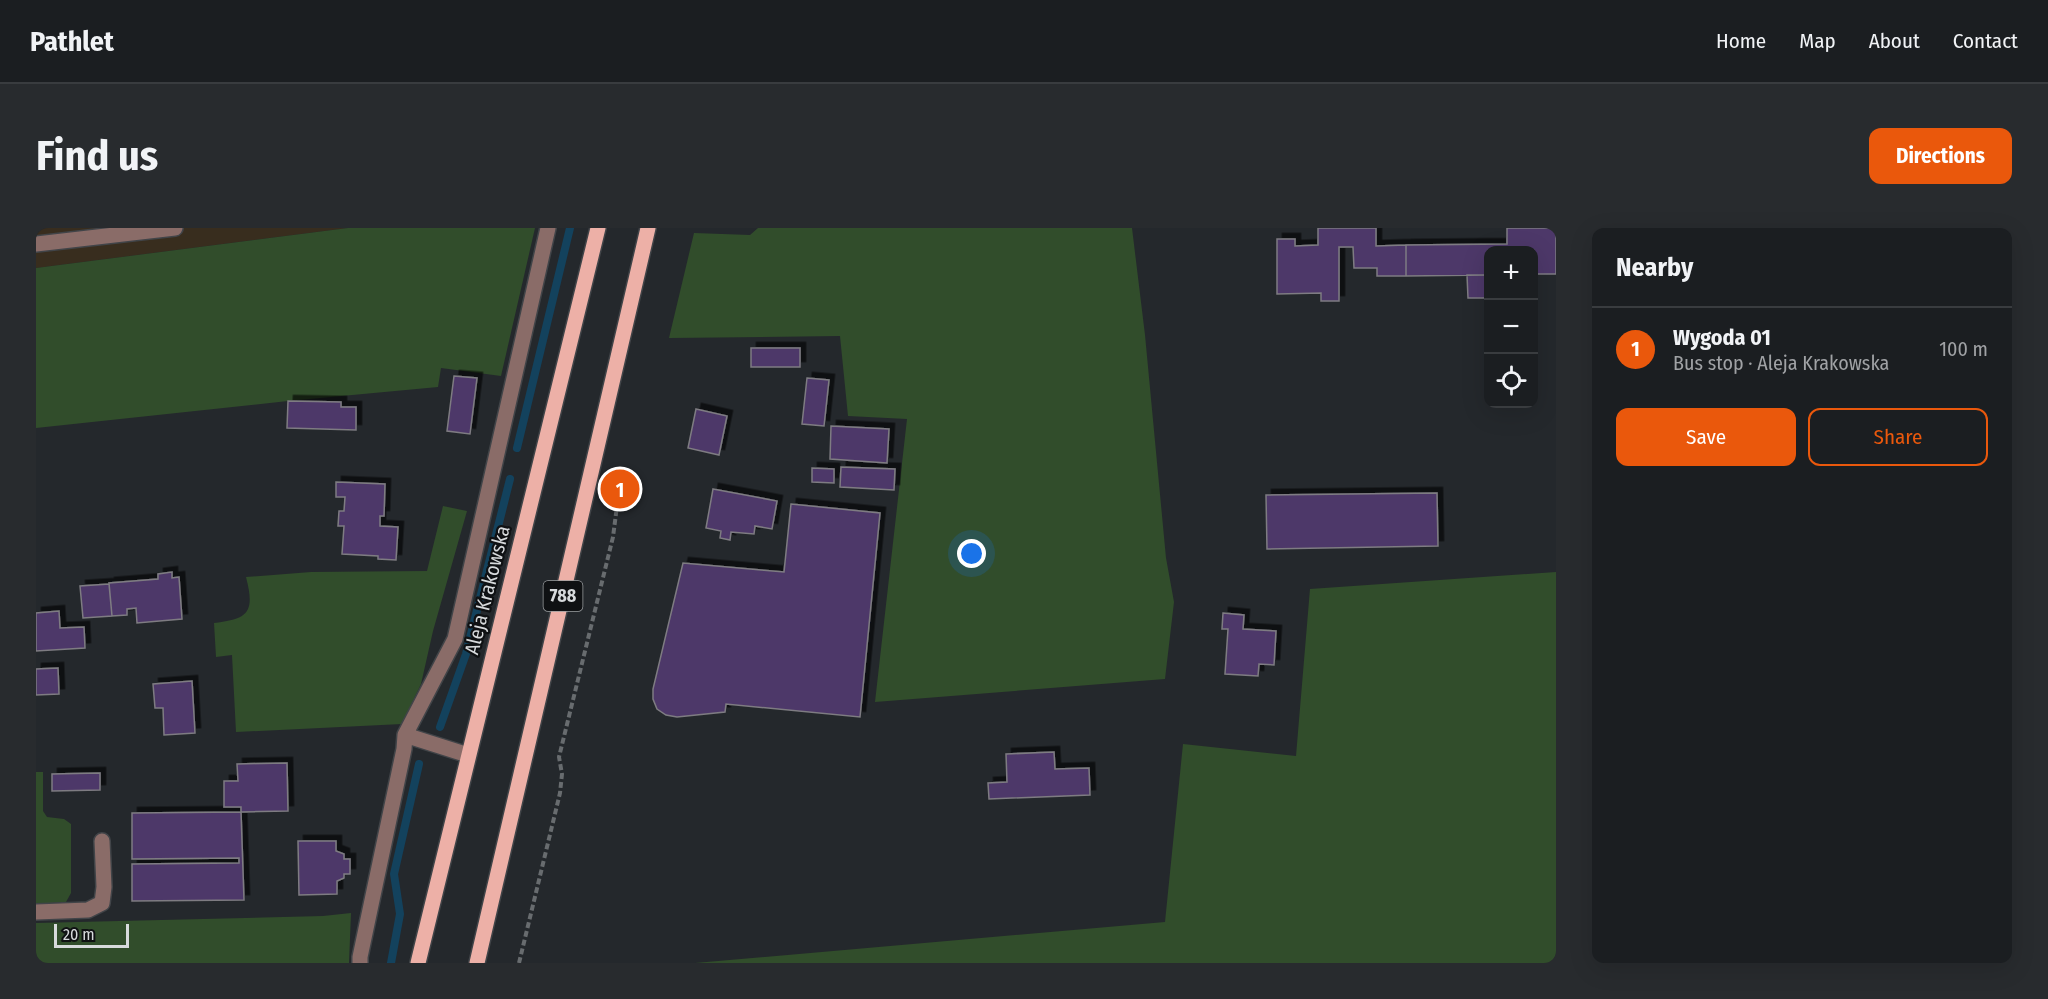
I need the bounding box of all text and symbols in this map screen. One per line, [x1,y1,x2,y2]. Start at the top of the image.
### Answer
text: Pathlet [30,25,114,58]
text: Home [1716,28,1766,54]
text: Map [1799,28,1836,54]
text: About [1869,28,1920,54]
text: Contact [1953,28,2018,54]
button: Directions [1869,128,2012,184]
text: Find us [36,131,158,181]
map controls [1484,246,1538,408]
button: + [1484,246,1538,300]
text: Nearby [1616,252,1693,283]
button: − [1484,300,1538,354]
text: Wygoda 01 [1673,324,1771,351]
text: 1 [1631,337,1640,361]
text: 100 m [1939,337,1988,361]
text: Bus stop · Aleja Krakowska [1673,351,1889,375]
button: locate [1484,354,1538,408]
button: Save [1616,408,1796,466]
button: Share [1808,408,1988,466]
pin: 1 [600,466,640,512]
street label: Aleja Krakowska [459,523,515,657]
your location [957,539,986,568]
road number: 788 [544,581,582,611]
scale bar [54,921,129,948]
text: 20 m [63,925,94,944]

